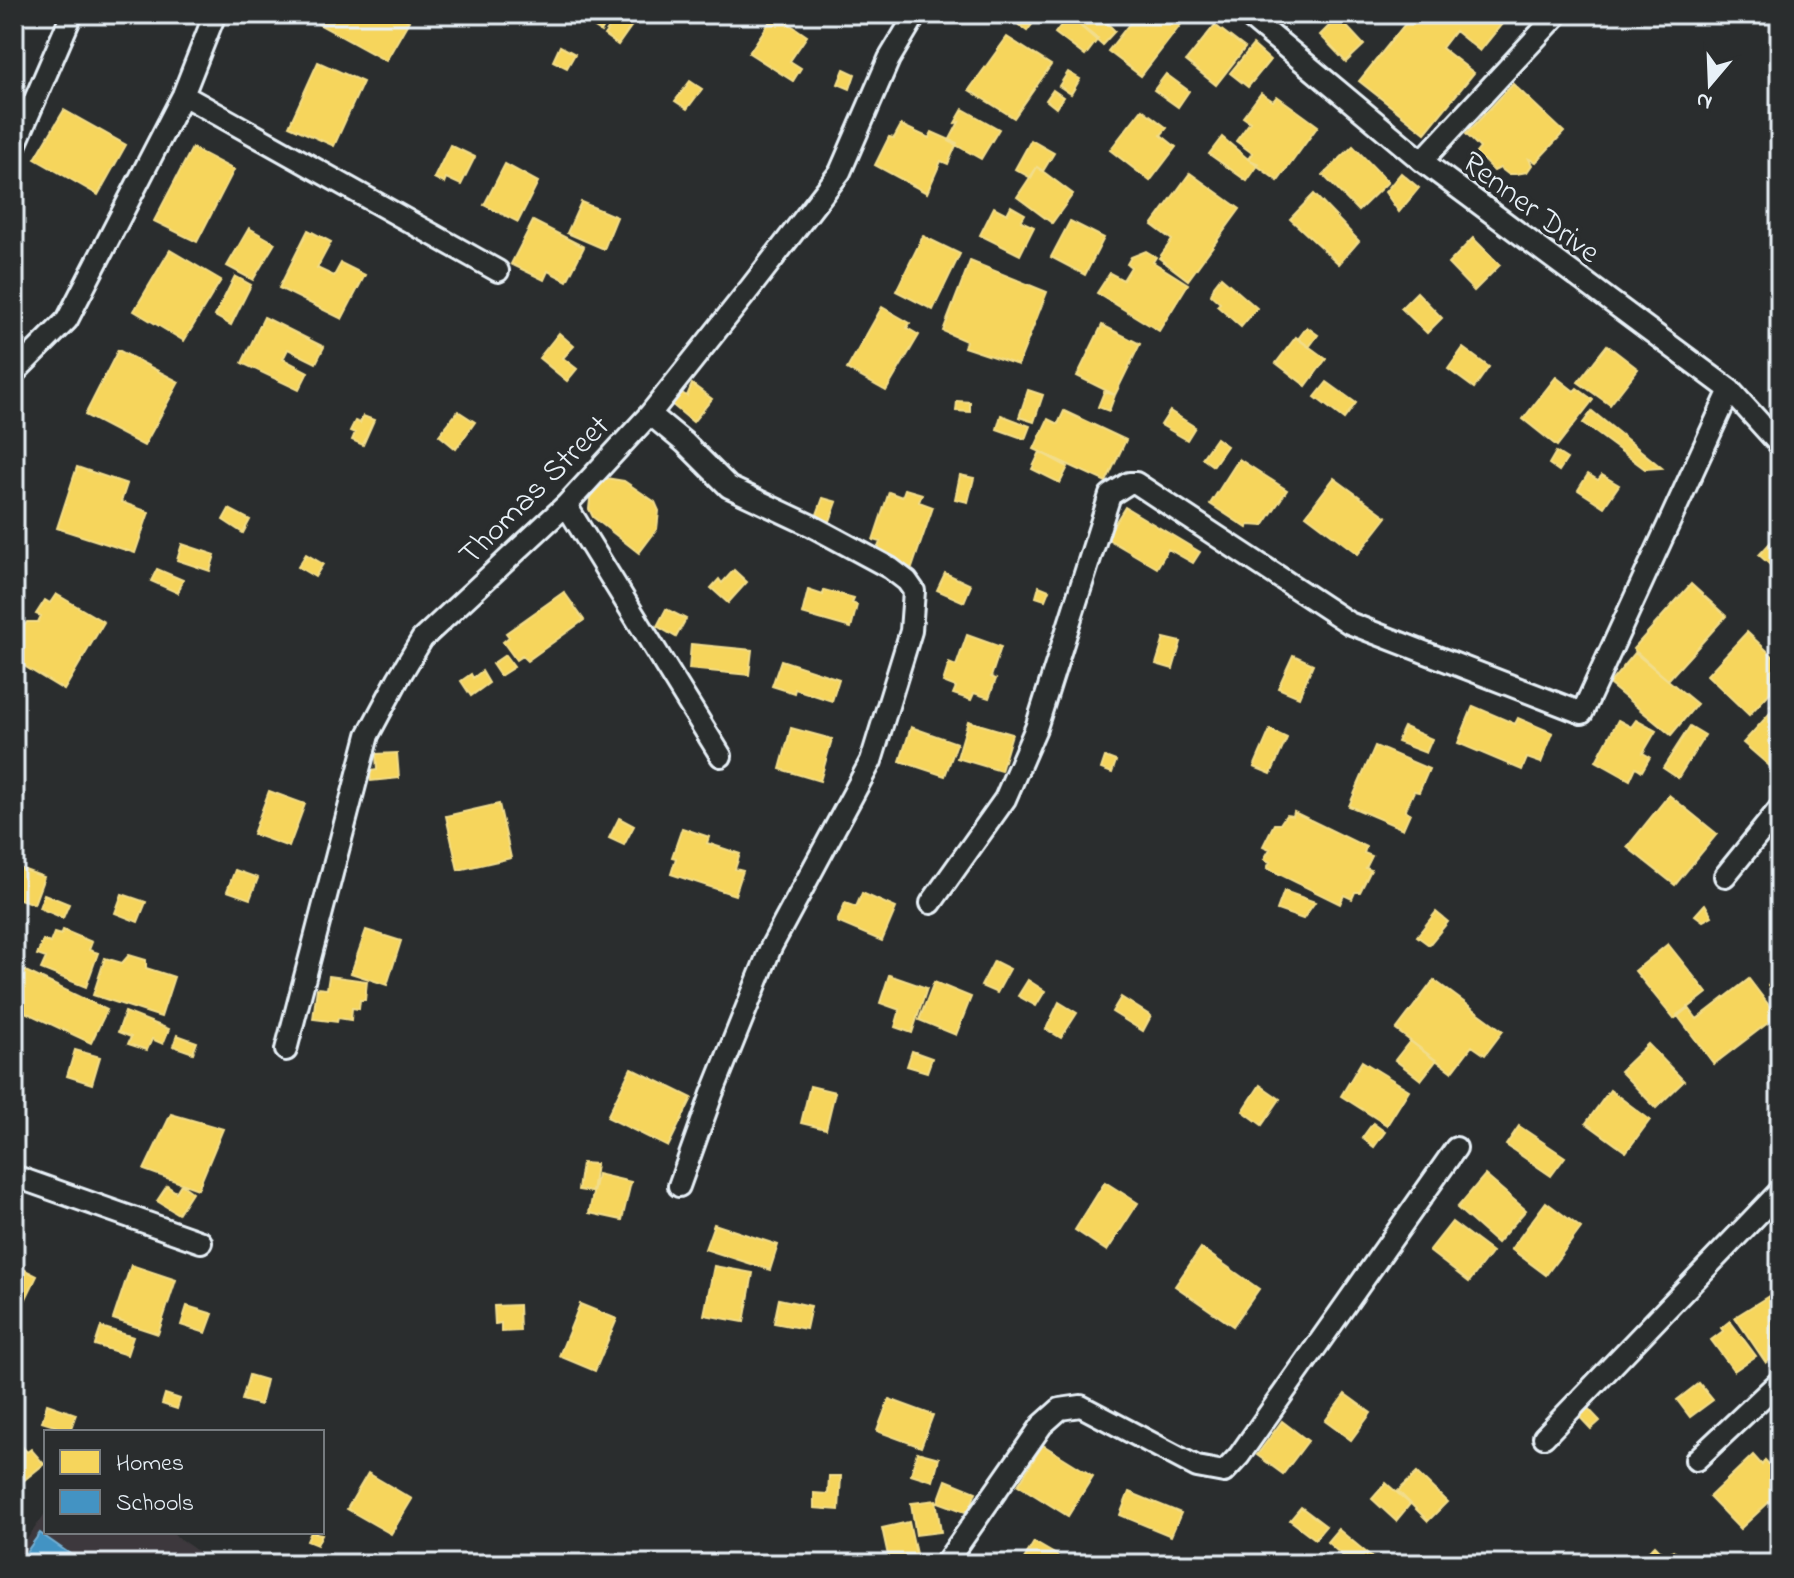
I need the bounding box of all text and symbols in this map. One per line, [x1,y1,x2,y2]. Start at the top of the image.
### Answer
north arrow [1670,44,1750,124]
text: N [1692,83,1717,118]
street label: Renner Drive [1451,141,1610,277]
street label: Thomas Street [449,405,622,578]
legend [44,1430,324,1534]
text: Homes [116,1447,184,1482]
text: Schools [116,1487,194,1522]

